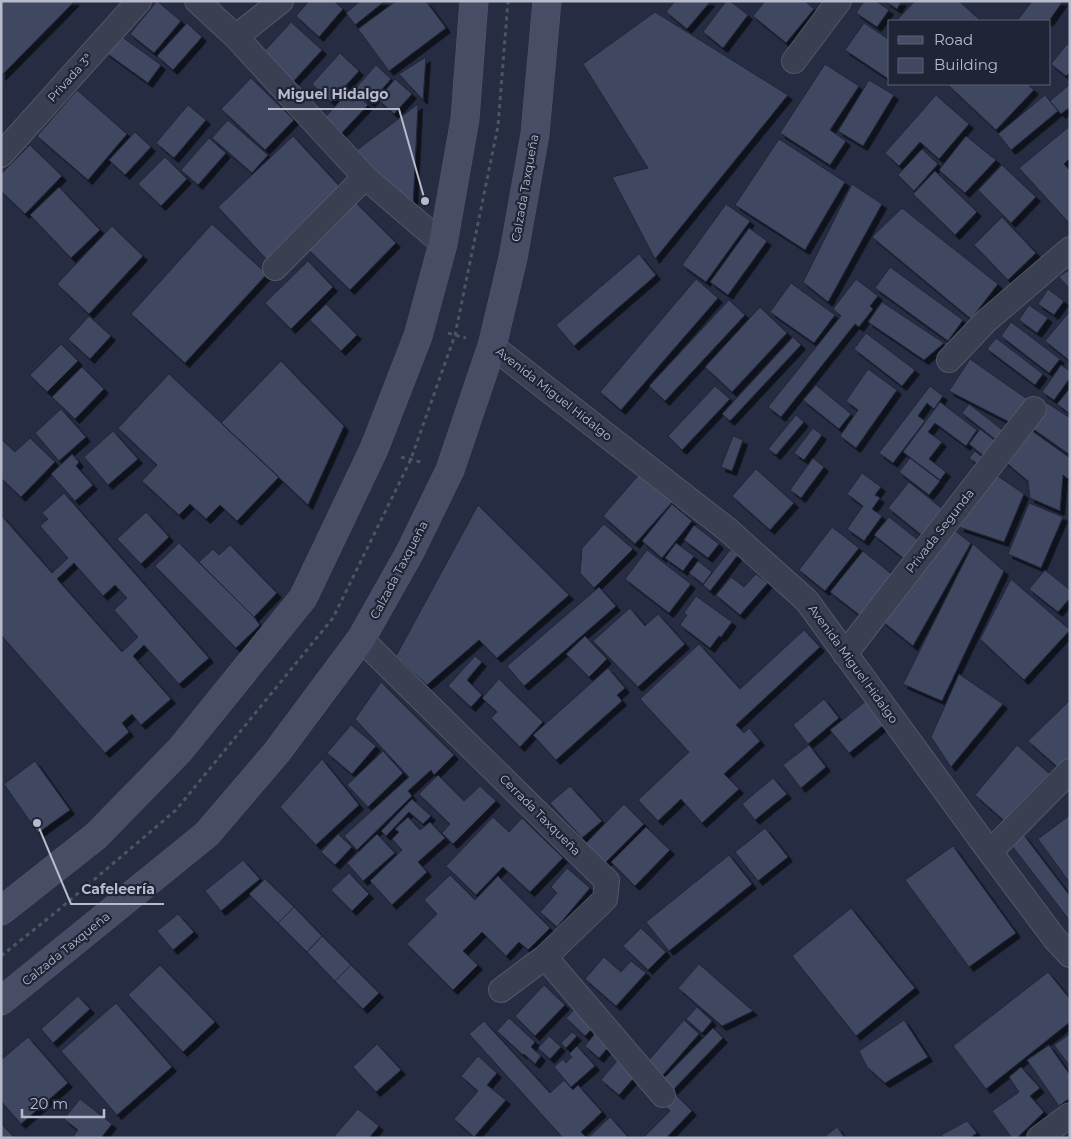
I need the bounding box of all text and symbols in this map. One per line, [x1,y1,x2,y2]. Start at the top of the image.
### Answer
legend [888,20,1051,85]
text: Road [934,30,973,49]
street label: Privada 3ª [44,51,95,105]
text: Building [934,55,998,74]
callout: Miguel Hidalgo [268,80,399,109]
text: Miguel Hidalgo [277,85,389,103]
street label: Calzada Taxqueña [508,133,541,243]
street label: Avenida Miguel Hidalgo [493,344,615,444]
street label: Privada Segunda [902,486,977,576]
street label: Calzada Taxqueña [366,518,431,621]
street label: Avenida Miguel Hidalgo [805,601,902,726]
street label: Cerrada Taxqueña [497,771,584,858]
callout: Cafeleería [71,875,164,904]
text: Cafeleería [81,880,155,898]
street label: Calzada Taxqueña [19,909,113,989]
scale bar [22,1086,105,1118]
text: 20 m [30,1094,68,1113]

